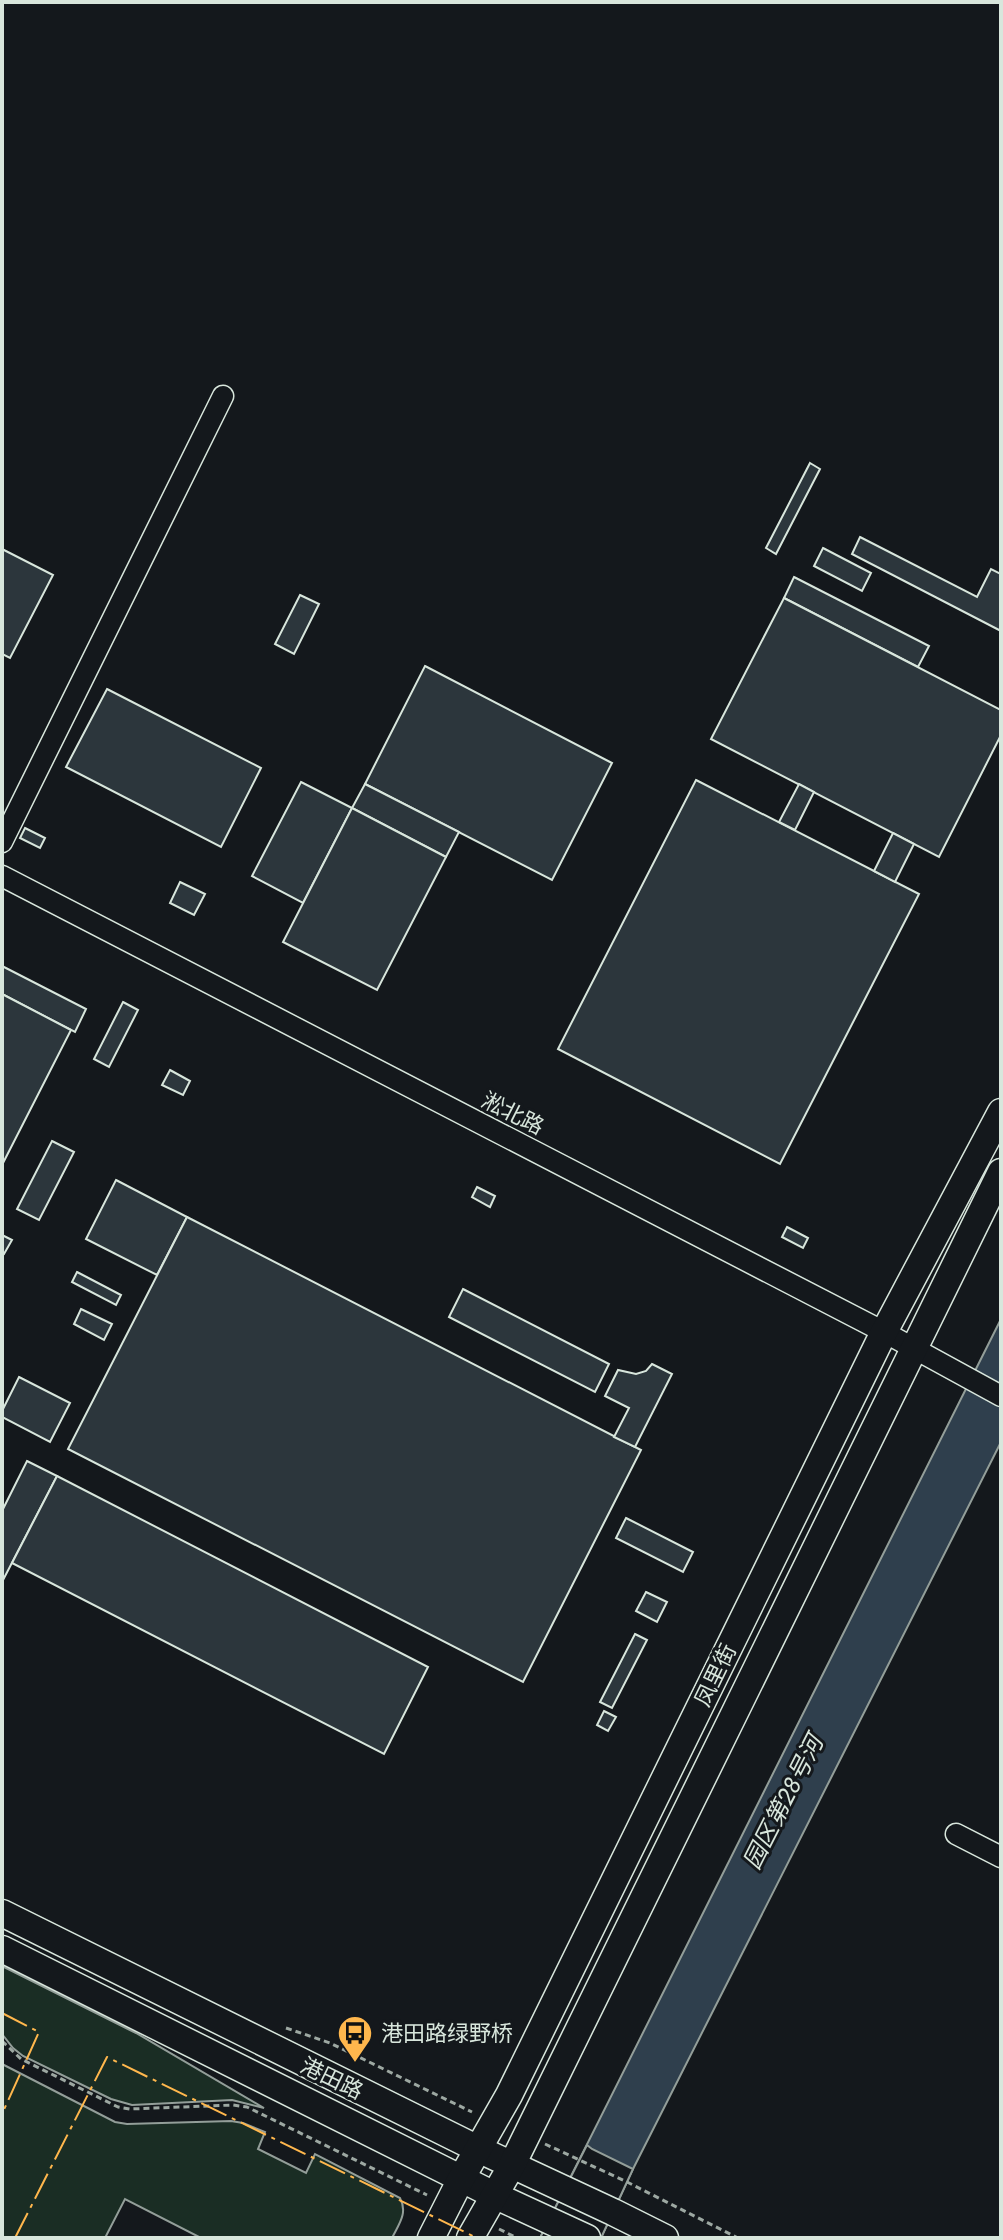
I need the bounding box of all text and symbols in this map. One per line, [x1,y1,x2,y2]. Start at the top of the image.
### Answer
street label: 淞北路 [476,1084,550,1142]
street label: 凤里街 [686,1638,744,1712]
water label: 园区第28号河 [734,1725,834,1875]
bus stop icon: 港田路绿野桥 [336,2014,374,2064]
place label: 港田路绿野桥 [381,2017,513,2049]
street label: 港田路 [295,2049,369,2107]

